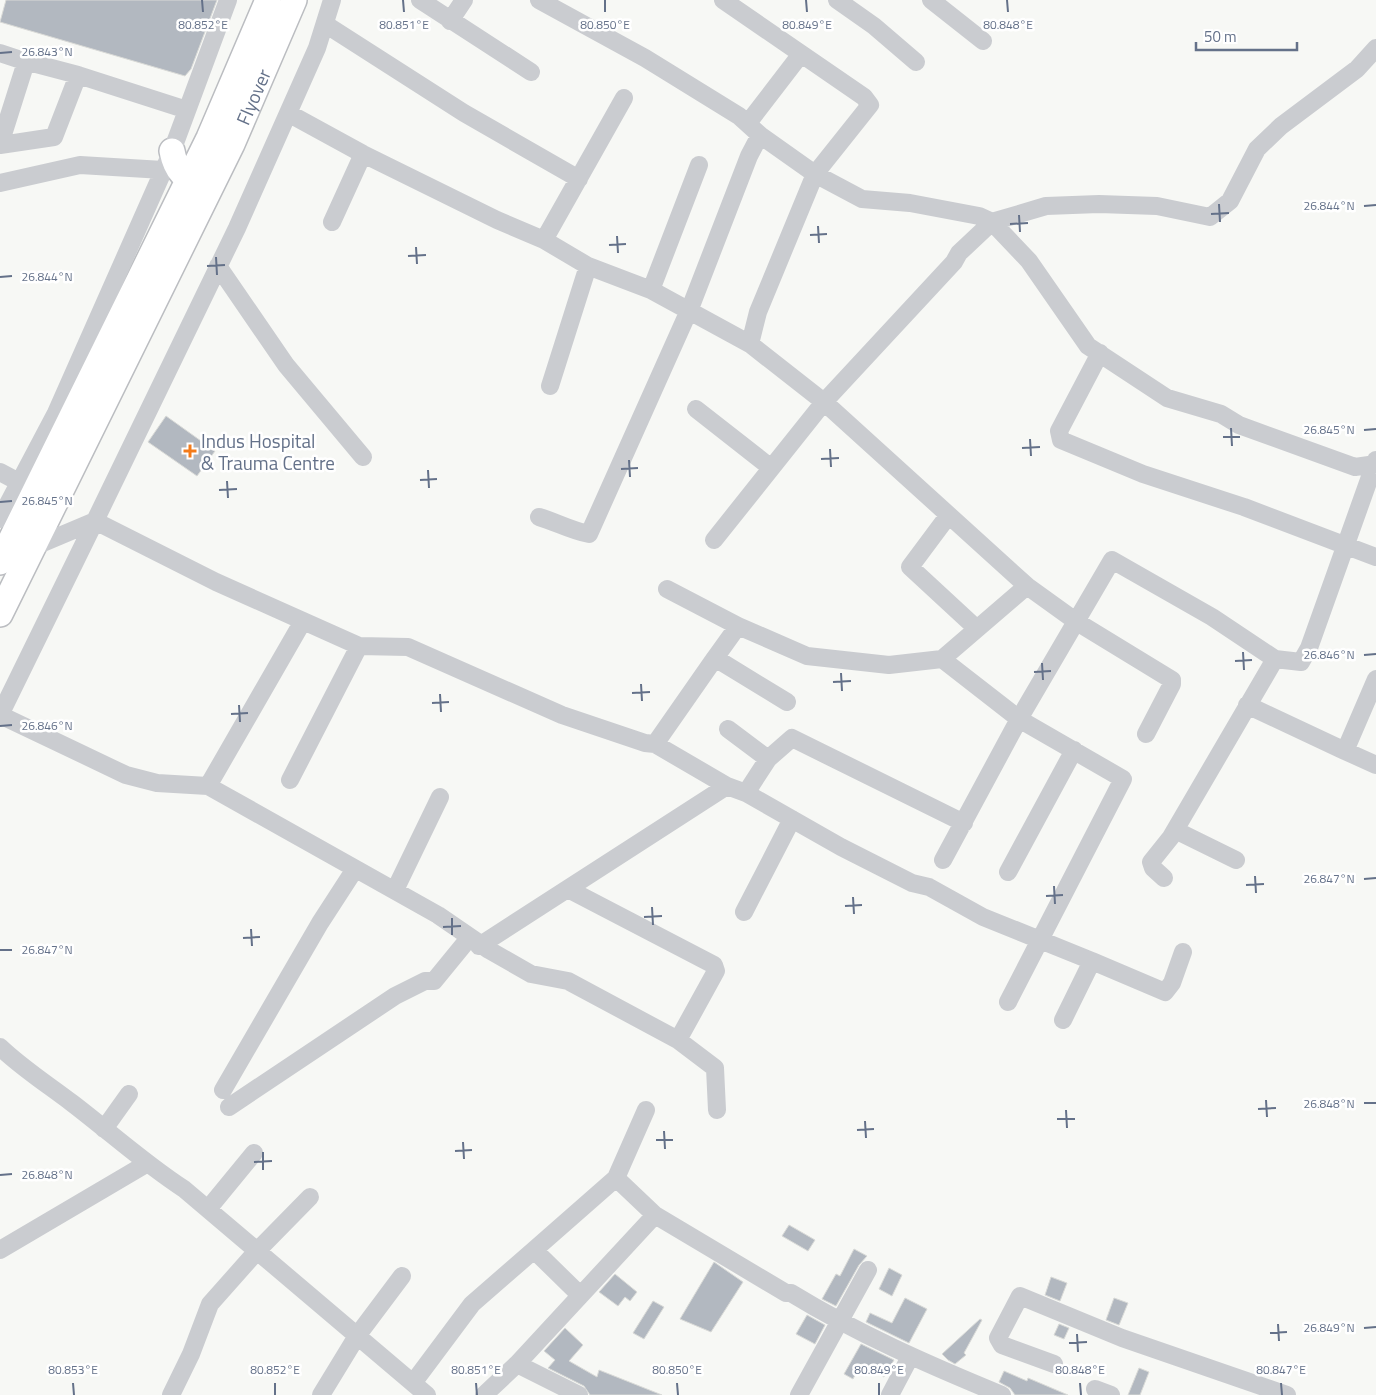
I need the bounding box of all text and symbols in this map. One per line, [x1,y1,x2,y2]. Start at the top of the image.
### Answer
text: 80.852°E [178,15,228,34]
text: 80.851°E [379,15,429,34]
text: 80.850°E [580,15,630,34]
text: 80.849°E [782,15,832,34]
text: 80.848°E [983,15,1033,34]
scale bar [1196,20,1297,52]
text: 50 m [1204,25,1237,48]
text: 26.843°N [21,42,73,61]
street label: Flyover [228,63,278,129]
text: 26.844°N [1303,196,1355,215]
text: 26.844°N [21,267,73,286]
text: 26.845°N [1303,420,1355,439]
place label: Indus Hospital & Trauma Centre [201,426,335,477]
marker: Indus Hospital & Trauma Centre [183,444,197,458]
text: 26.845°N [21,491,73,510]
text: 26.846°N [1303,645,1355,664]
text: 26.846°N [21,716,73,735]
text: 26.847°N [1303,869,1355,888]
text: 26.847°N [21,940,73,959]
text: 26.848°N [1303,1094,1355,1113]
text: 26.848°N [21,1165,73,1184]
text: 26.849°N [1303,1318,1355,1337]
text: 80.853°E [48,1360,98,1379]
text: 80.852°E [250,1360,300,1379]
text: 80.851°E [451,1360,501,1379]
text: 80.850°E [652,1360,702,1379]
text: 80.849°E [854,1360,904,1379]
text: 80.848°E [1055,1360,1105,1379]
text: 80.847°E [1256,1360,1306,1379]

